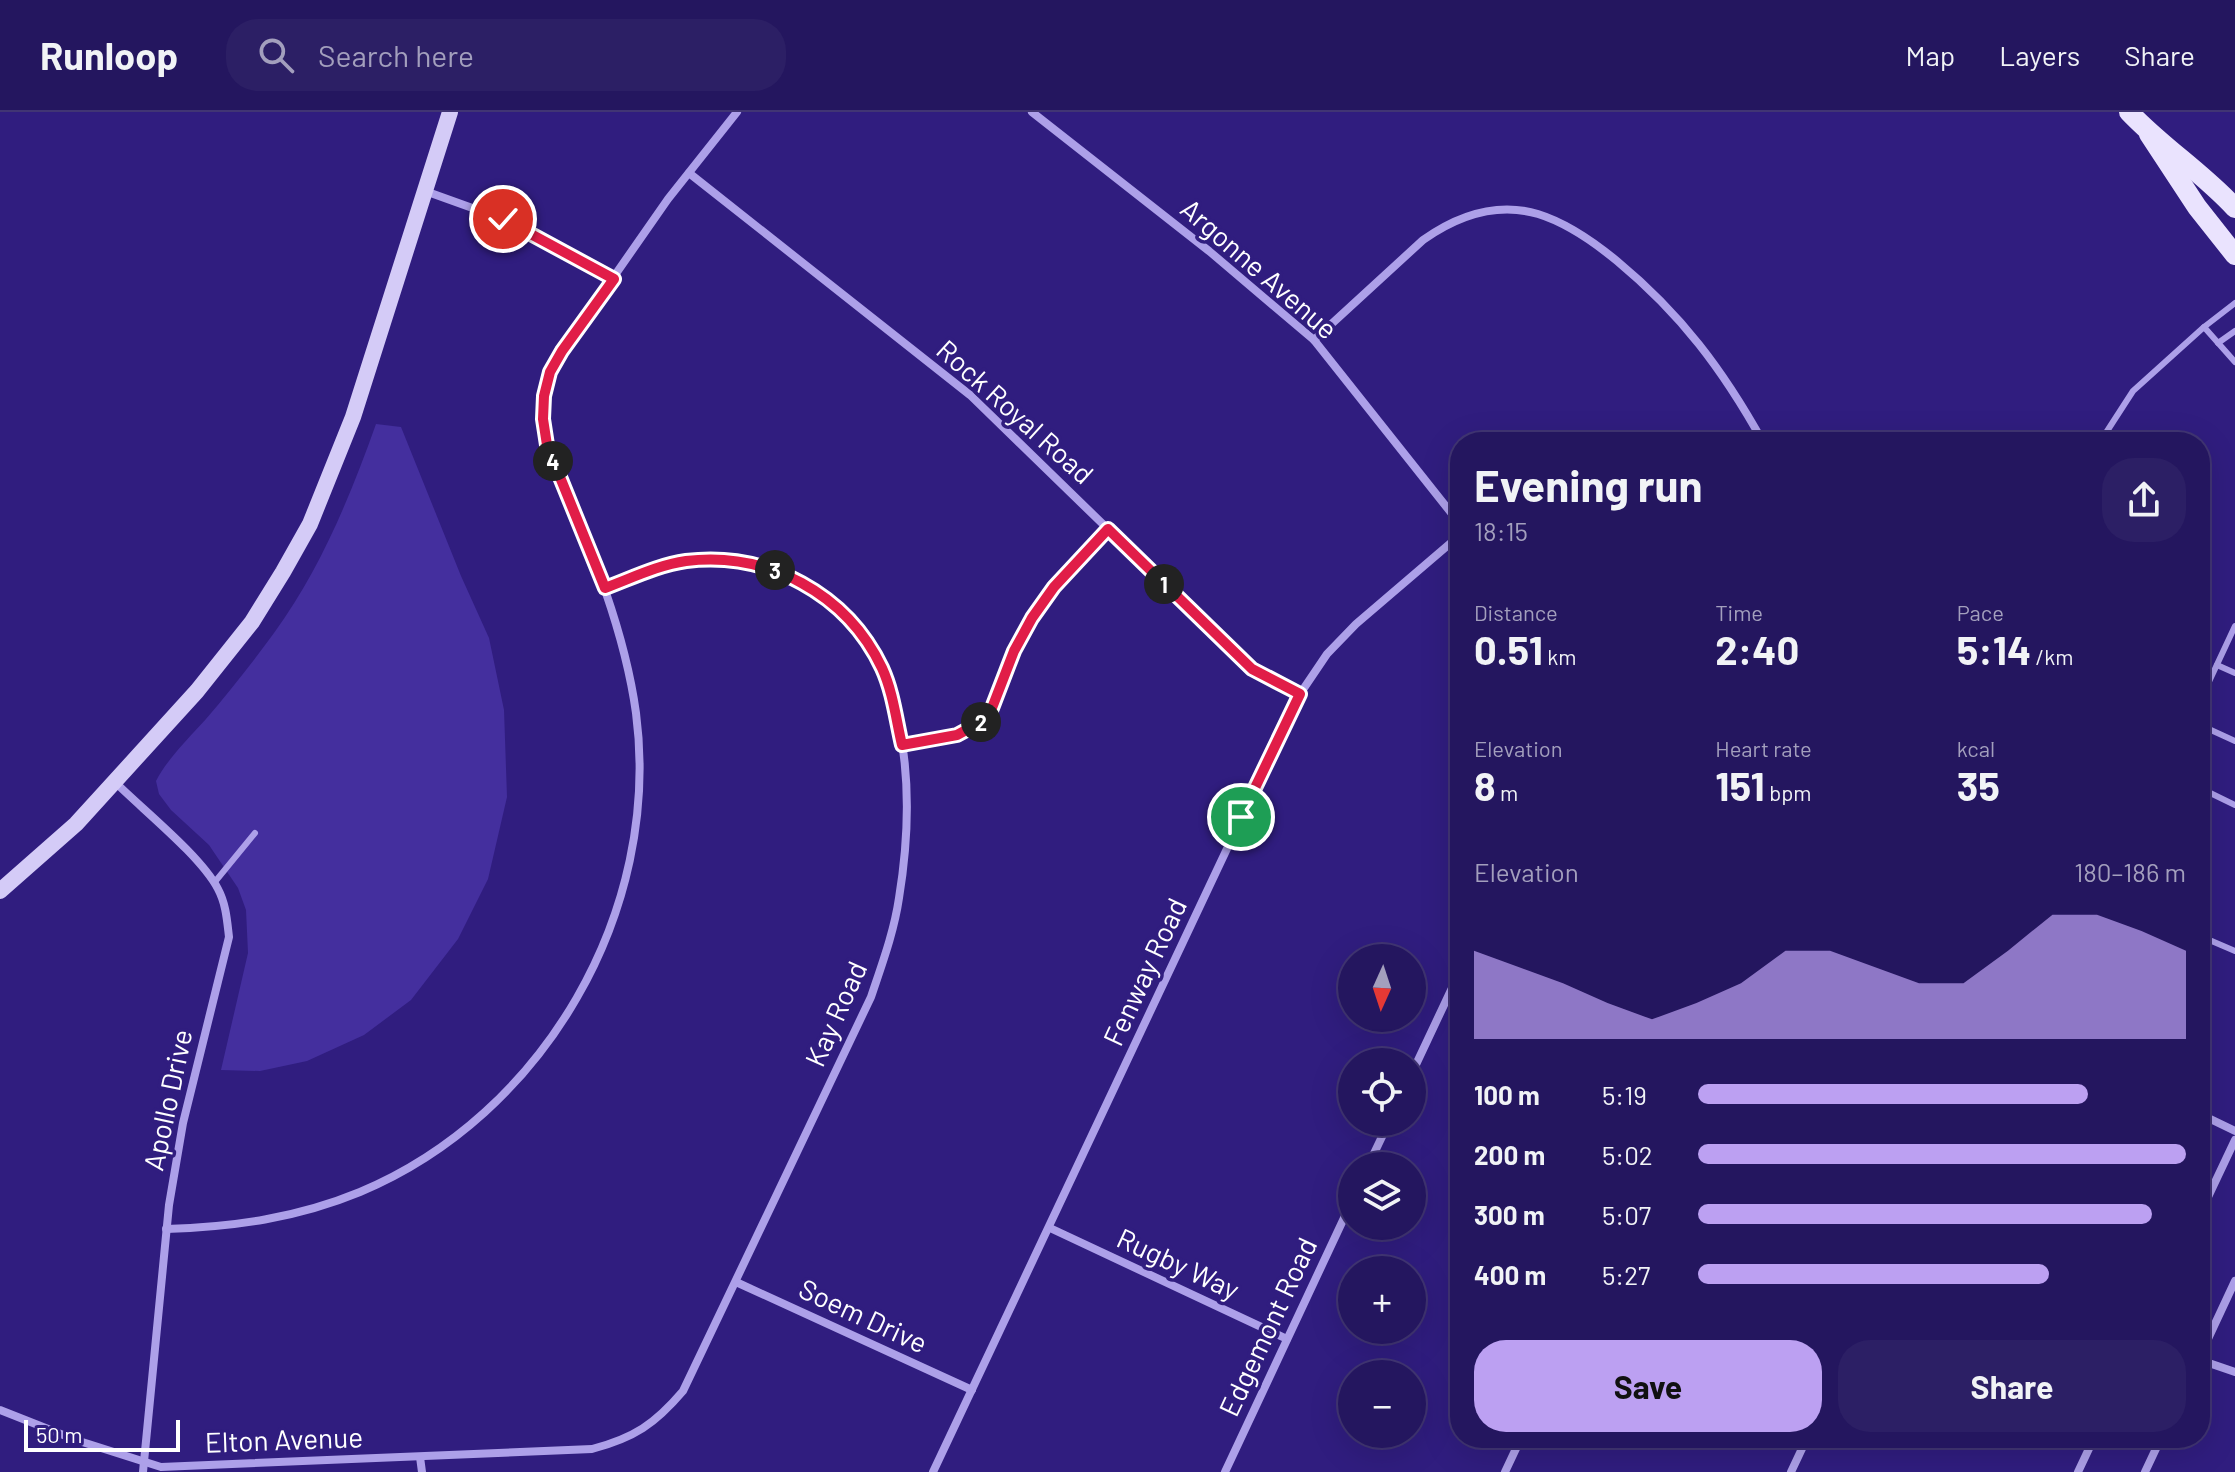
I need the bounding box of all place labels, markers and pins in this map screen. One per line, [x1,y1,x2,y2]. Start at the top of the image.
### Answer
pin [469,185,537,253]
pin: 4 [533,441,573,481]
pin: 3 [755,550,795,590]
pin: 1 [1144,564,1184,604]
pin: 2 [961,702,1001,742]
pin [1207,783,1275,851]

